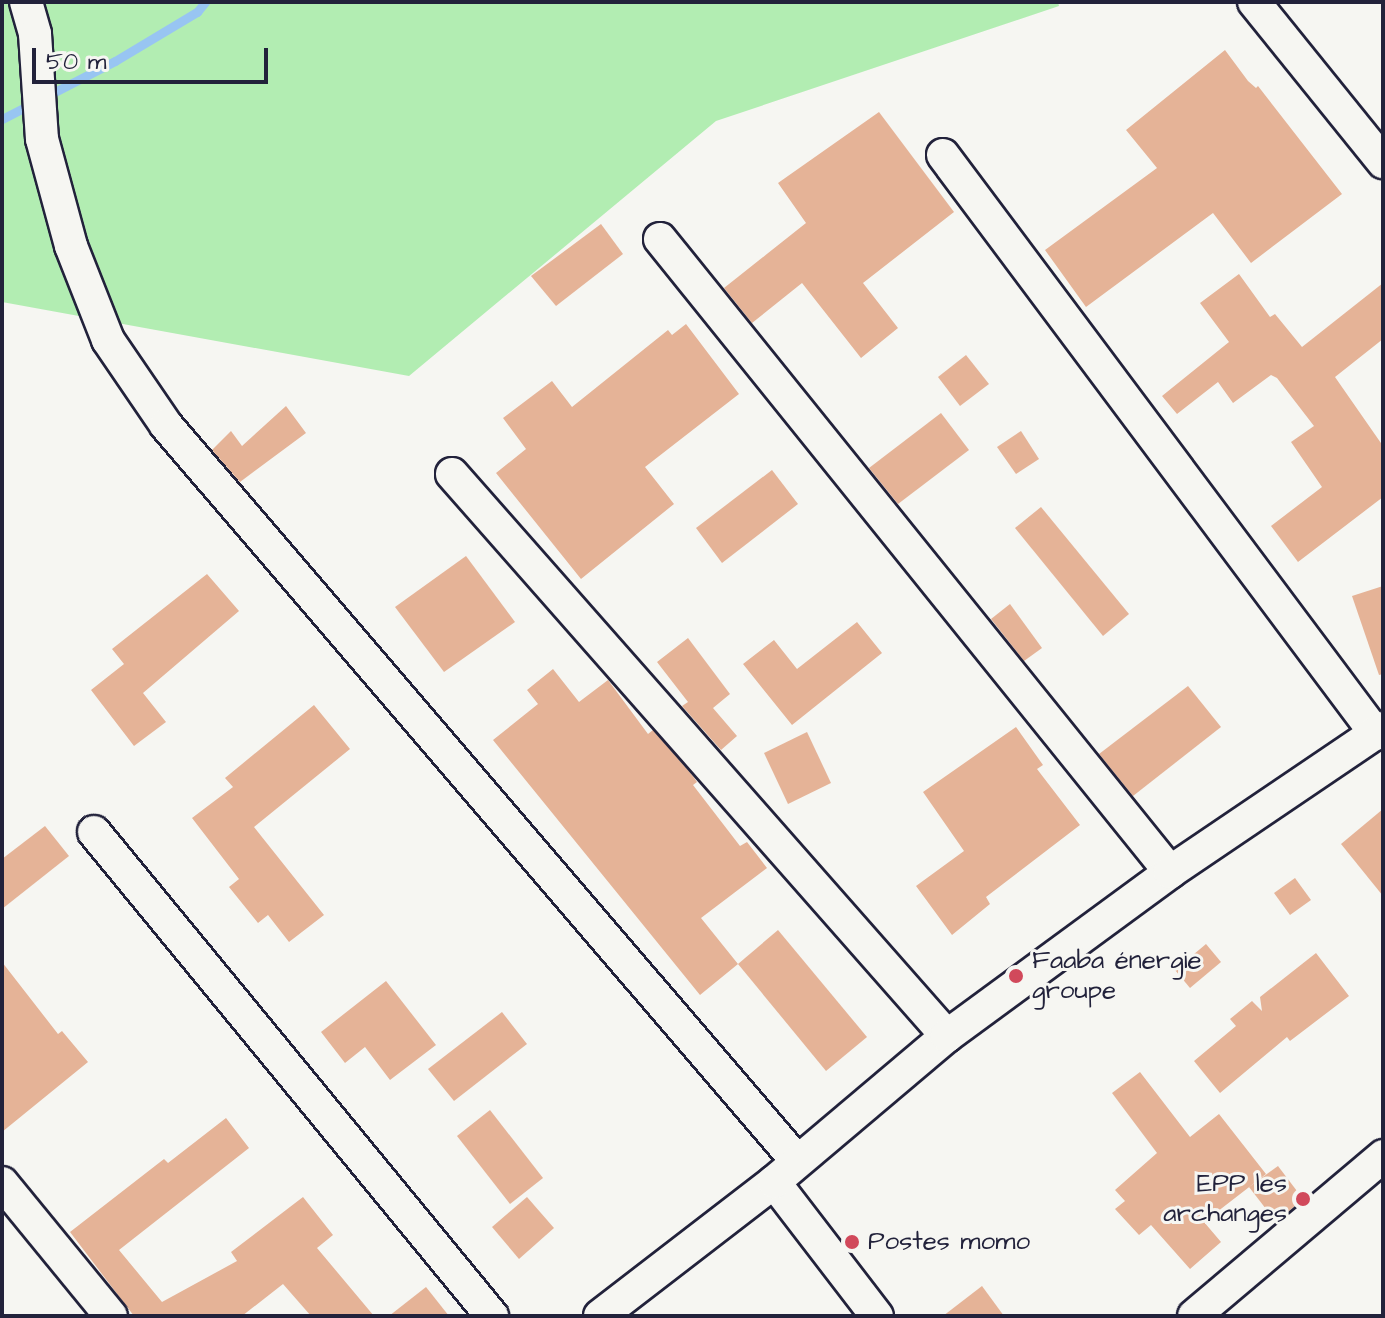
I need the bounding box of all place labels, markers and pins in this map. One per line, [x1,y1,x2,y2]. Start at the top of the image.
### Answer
place label: Faaba énergie groupe [1032,945,1202,1006]
marker: Faaba énergie groupe [1007,967,1025,985]
place label: EPP les archanges [1163,1168,1287,1230]
marker: EPP les archanges [1294,1190,1312,1208]
place label: Postes momo [868,1226,1030,1258]
marker: Postes momo [843,1233,861,1251]

